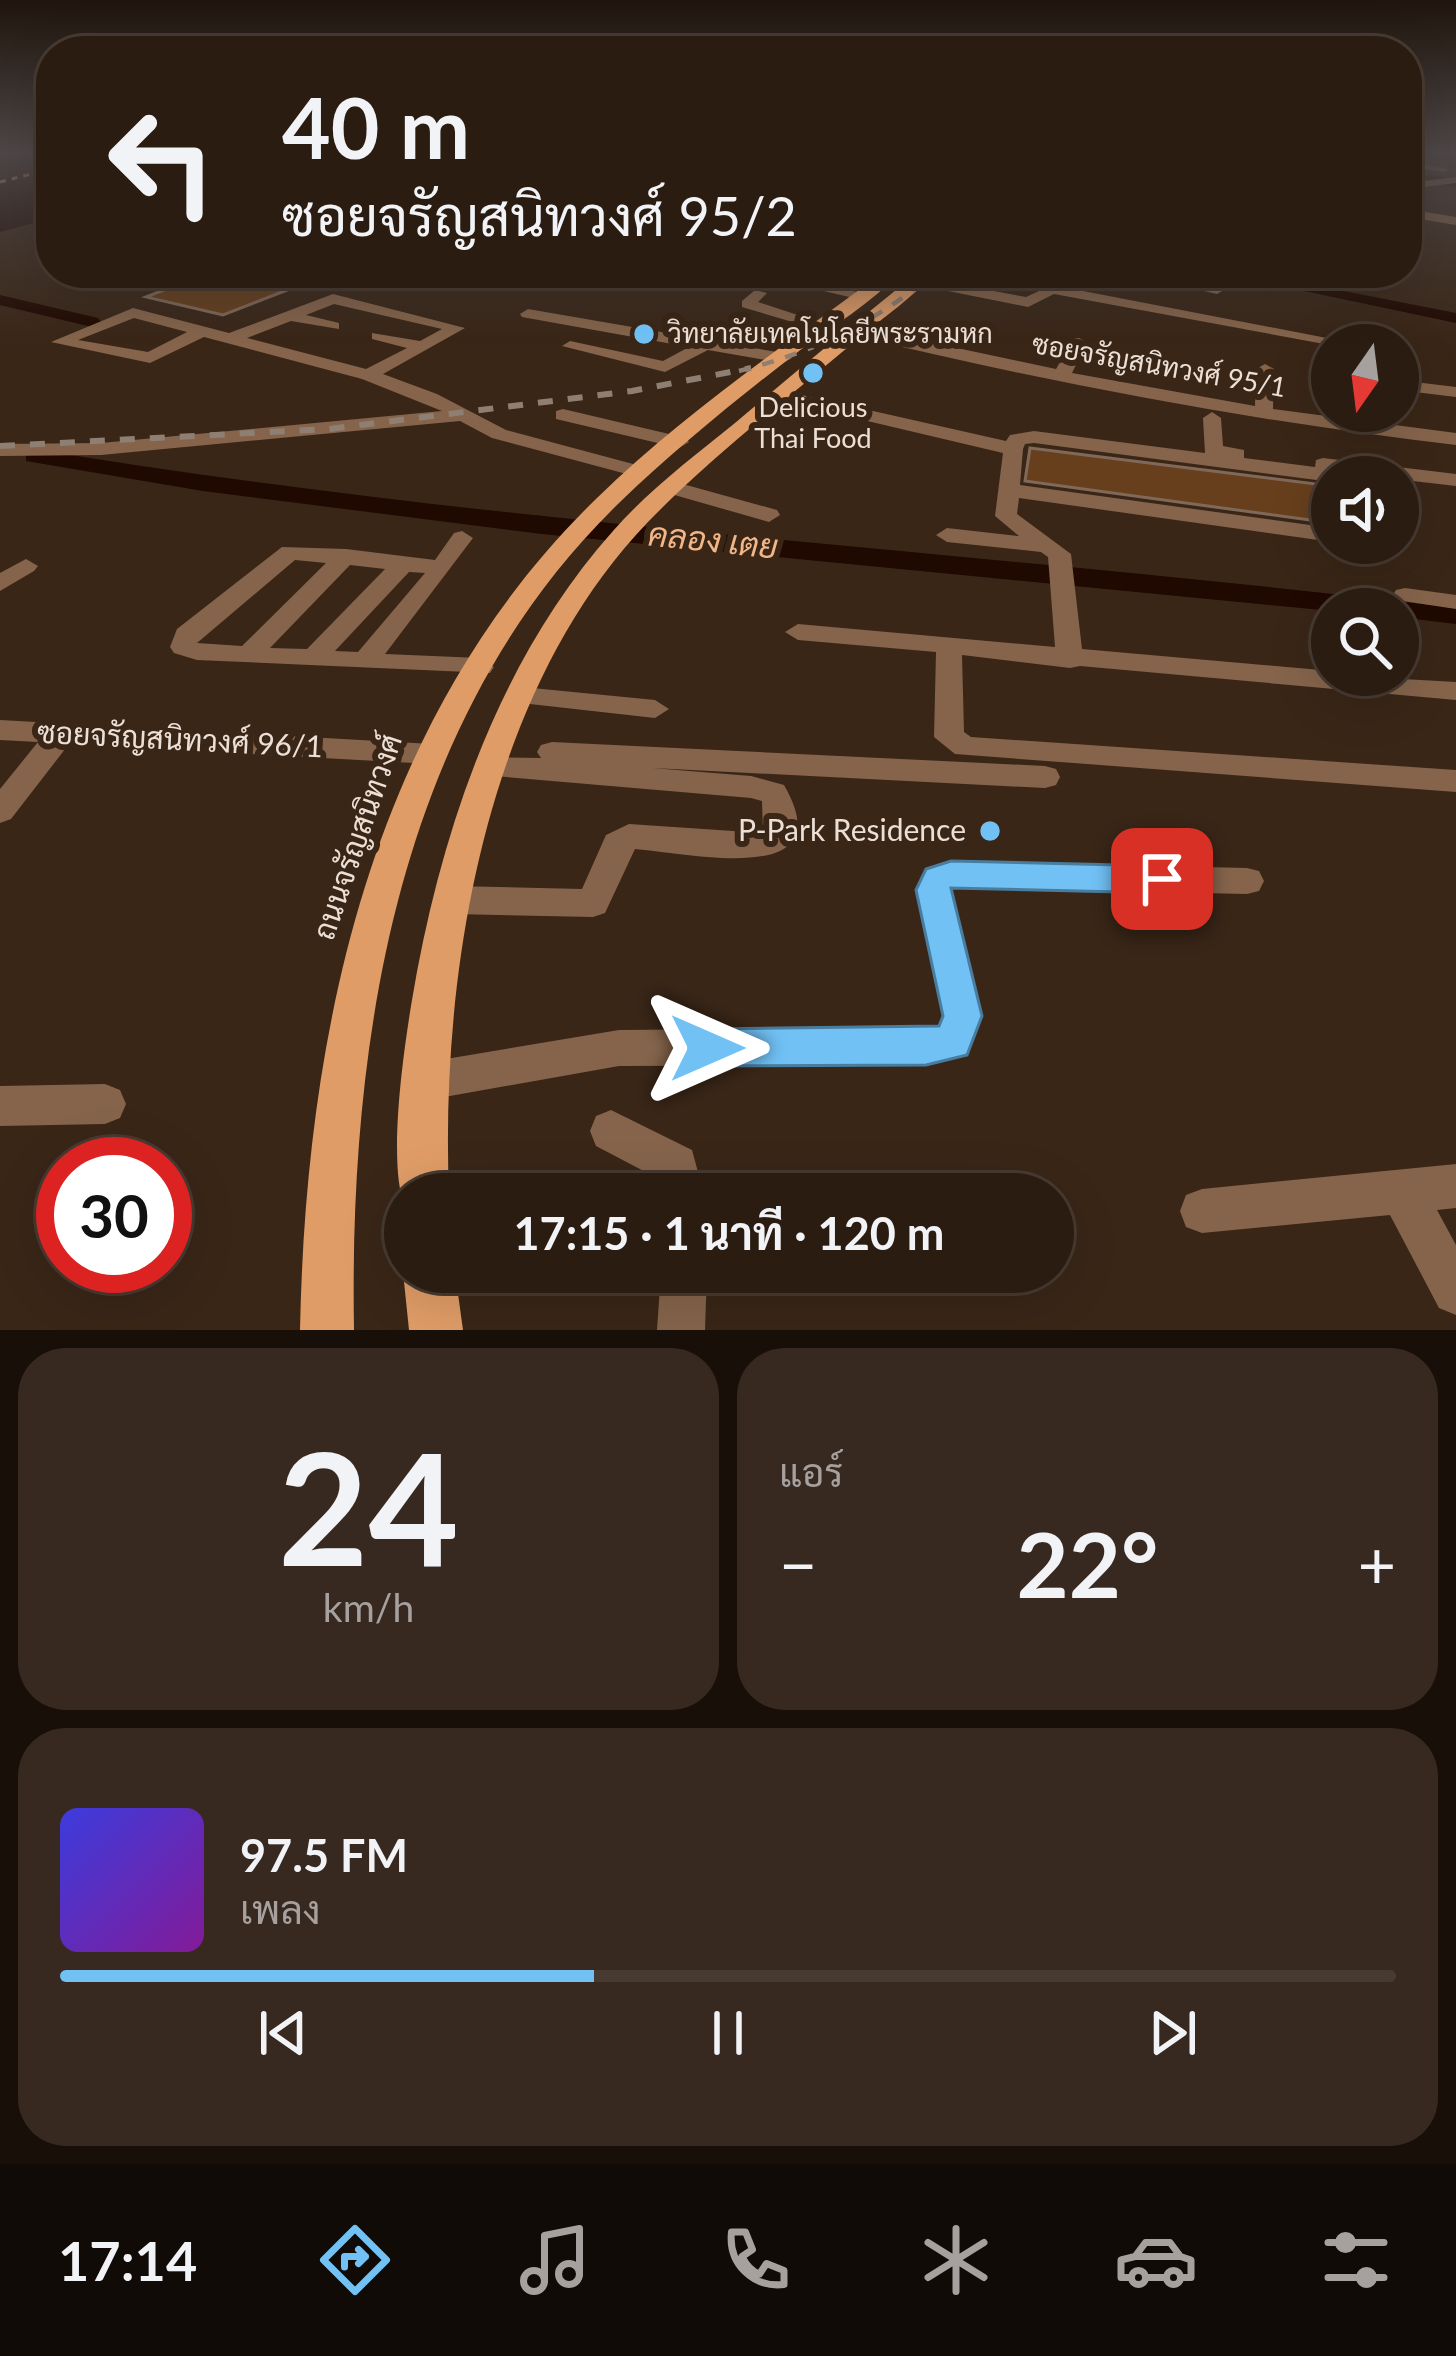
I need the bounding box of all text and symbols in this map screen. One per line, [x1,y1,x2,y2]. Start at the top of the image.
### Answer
text: 40 m [282,76,470,177]
icon: left [84,84,240,240]
text: ซอยจรัญสนิทวงศ์ 95/2 [282,183,797,248]
place label: วิทยาลัยเทคโนโลยีพระรามหก [667,316,993,349]
marker: วิทยาลัยเทคโนโลยีพระรามหก [631,321,657,347]
north arrow [1311,324,1419,432]
map controls [1311,324,1419,696]
street label: ซอยจรัญสนิทวงศ์ 95/1 [1029,326,1289,404]
marker: Delicious Thai Food [800,360,826,386]
place label: Delicious Thai Food [754,390,872,454]
button: sound [1311,456,1419,564]
water label: คลอง เตย [646,512,780,566]
button: search [1311,588,1419,696]
street label: ซอยจรัญสนิทวงศ์ 96/1 [36,713,324,765]
street label: ถนนจรัญสนิทวงศ์ [304,729,410,945]
place label: P-Park Residence [738,811,966,847]
marker: P-Park Residence [977,818,1003,844]
pin [1111,828,1213,930]
icon: arrive [1129,846,1195,912]
position arrow [644,985,770,1111]
speed limit sign: 30 [36,1137,192,1293]
text: 17:15 · 1 นาที · 120 m [513,1206,945,1260]
text: 24 [278,1412,459,1599]
text: แอร์ [779,1449,843,1495]
text: 22° [1017,1509,1158,1617]
text: − [779,1524,817,1603]
text: + [1358,1524,1396,1603]
text: km/h [323,1584,414,1630]
text: 97.5 FM [240,1828,408,1882]
text: เพลง [240,1886,321,1932]
icon: previous [250,2000,316,2066]
icon: pause [695,2000,761,2066]
icon: next [1140,2000,1206,2066]
icon: directions [313,2218,397,2302]
icon: music [513,2218,597,2302]
icon: phone [714,2218,798,2302]
icon: climate [914,2218,998,2302]
icon: car [1114,2218,1198,2302]
icon: filters [1314,2218,1398,2302]
text: 17:14 [58,2228,197,2293]

